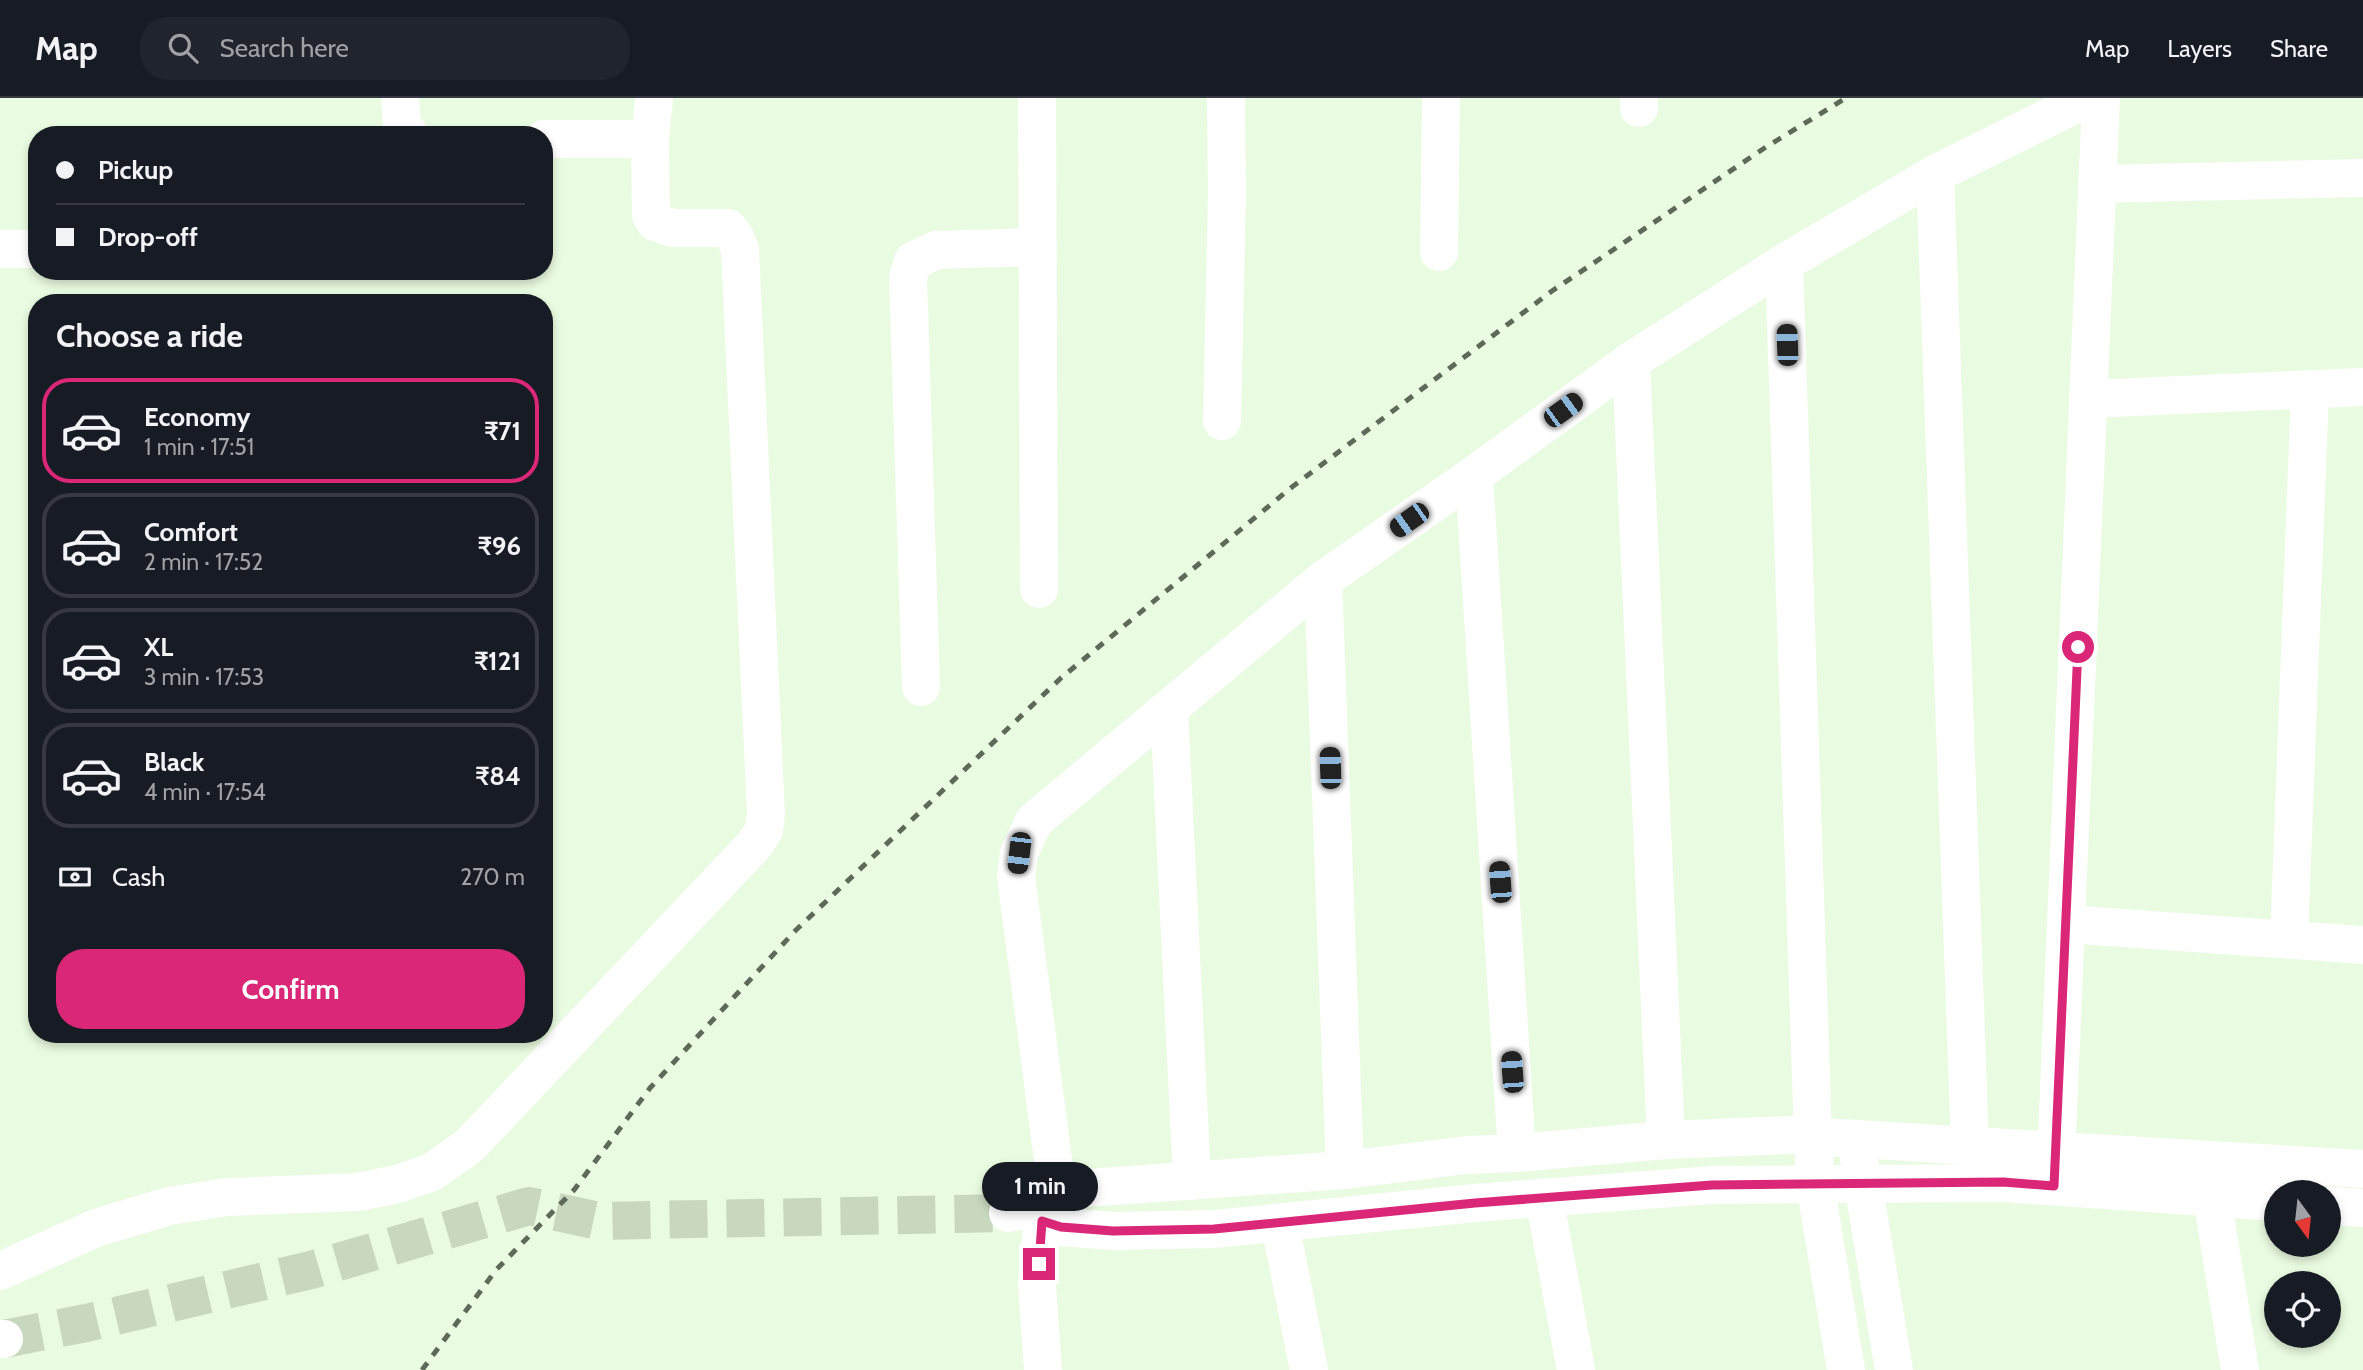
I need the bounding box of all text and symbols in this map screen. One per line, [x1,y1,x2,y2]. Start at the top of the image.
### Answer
search box [140,17,630,80]
text: Map [35,28,98,68]
icon: search [164,29,202,67]
text: Search here [220,32,349,64]
text: Map [2085,34,2129,63]
text: Layers [2167,34,2232,63]
text: Share [2270,34,2328,63]
text: Pickup [98,154,173,186]
text: Drop-off [98,221,198,253]
text: Choose a ride [56,316,243,355]
car [1776,324,1799,366]
car [1540,389,1587,431]
icon: car [60,399,123,462]
text: Economy [144,401,250,433]
text: ₹71 [484,415,521,447]
text: 1 min · 17:51 [144,433,254,461]
car [1386,499,1433,541]
icon: car [60,514,123,577]
text: Comfort [144,516,238,548]
text: ₹96 [478,530,521,562]
text: 2 min · 17:52 [144,548,263,576]
icon: car [60,629,123,692]
text: XL [144,631,173,663]
route start [2062,631,2094,663]
text: ₹121 [474,645,521,677]
text: 3 min · 17:53 [144,663,264,691]
icon: car [60,744,123,807]
text: Black [144,746,204,778]
car [1319,747,1342,789]
text: ₹84 [475,760,521,792]
text: 4 min · 17:54 [144,778,266,806]
car [1007,831,1032,875]
icon: cash [56,858,94,896]
car [1489,860,1512,904]
text: Cash [112,861,165,893]
text: 270 m [460,863,525,891]
button: Confirm [56,949,525,1029]
car [1501,1050,1524,1094]
callout: 1 min [981,1162,1097,1212]
text: 1 min [1014,1172,1066,1200]
north arrow [2264,1180,2342,1256]
map controls [2264,1180,2341,1348]
route end [1023,1248,1055,1280]
button: locate [2264,1271,2341,1348]

